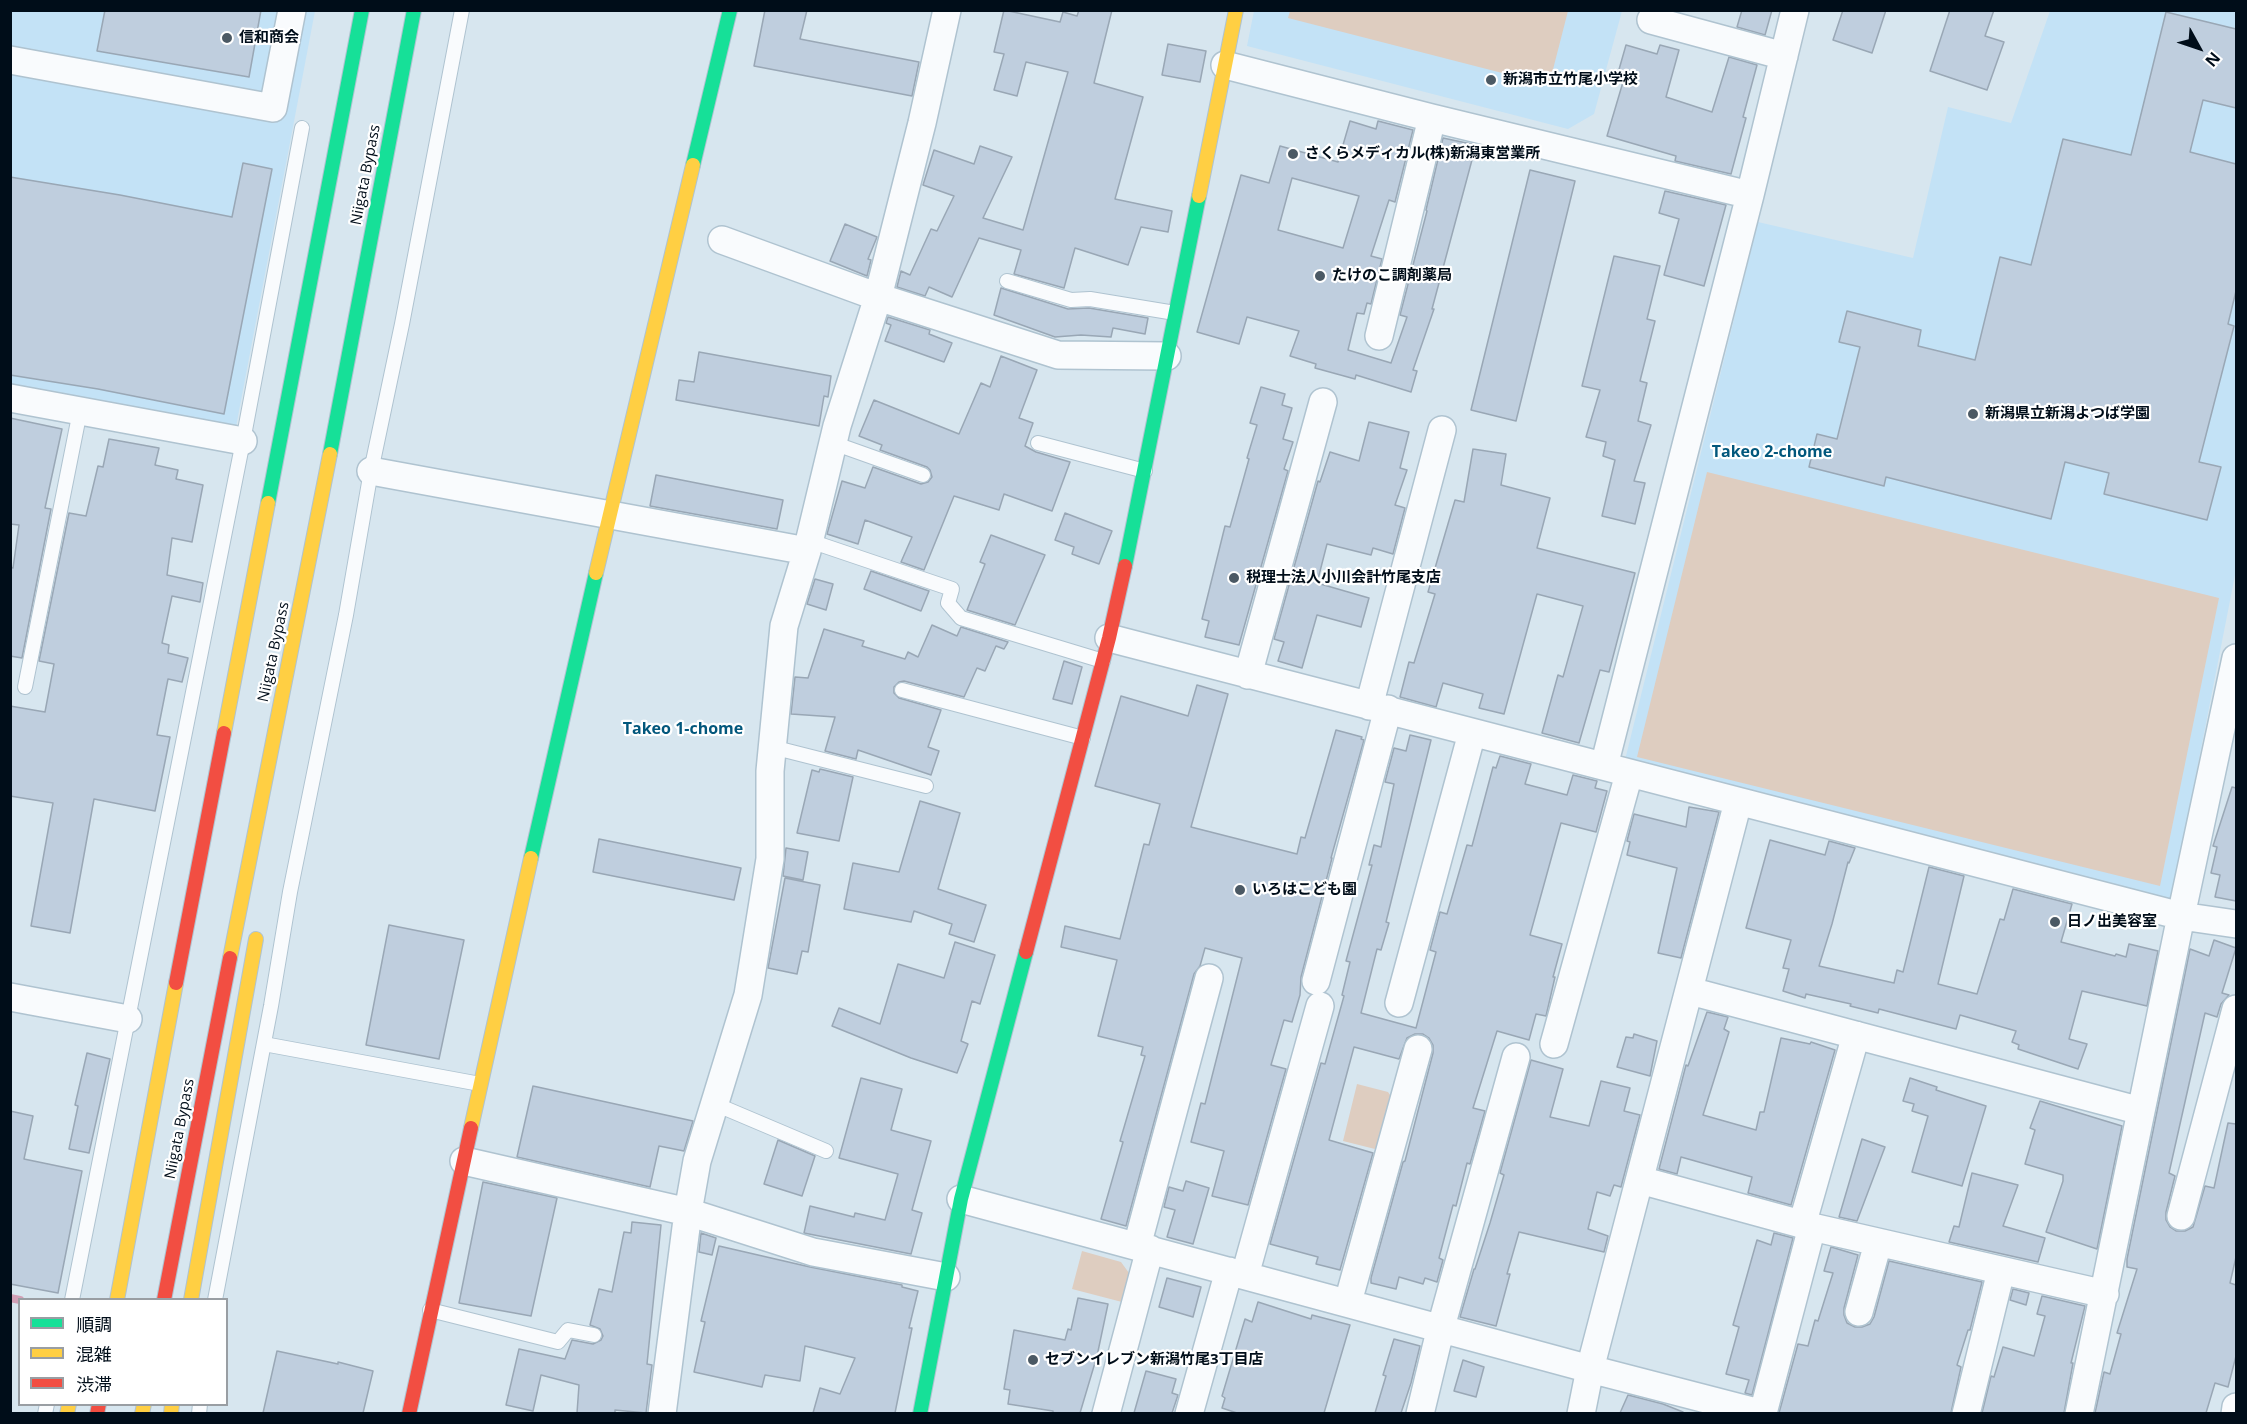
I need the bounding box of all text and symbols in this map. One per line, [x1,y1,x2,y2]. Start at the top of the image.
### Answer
north arrow [2169,18,2229,78]
place label: 信和商会 [239,29,299,47]
marker: 信和商会 [220,31,234,45]
text: N [2200,48,2225,72]
place label: 新潟市立竹尾小学校 [1503,71,1638,89]
marker: 新潟市立竹尾小学校 [1484,73,1498,87]
street label: Niigata Bypass [347,123,385,227]
place label: さくらメディカル(株)新潟東営業所 [1305,145,1540,163]
marker: さくらメディカル(株)新潟東営業所 [1286,147,1300,161]
place label: たけのこ調剤薬局 [1332,267,1452,285]
marker: たけのこ調剤薬局 [1313,269,1327,283]
place label: 新潟県立新潟よつば学園 [1985,405,2150,423]
marker: 新潟県立新潟よつば学園 [1966,407,1980,421]
district label: Takeo 2-chome [1712,442,1832,462]
place label: 税理士法人小川会計竹尾支店 [1246,569,1441,587]
marker: 税理士法人小川会計竹尾支店 [1227,571,1241,585]
street label: Niigata Bypass [255,600,293,704]
district label: Takeo 1-chome [623,719,743,739]
place label: いろはこども園 [1252,881,1357,899]
marker: いろはこども園 [1233,883,1247,897]
place label: 日ノ出美容室 [2067,913,2157,931]
marker: 日ノ出美容室 [2048,915,2062,929]
street label: Niigata Bypass [161,1077,199,1181]
legend [18,1298,228,1406]
text: 順調 [76,1312,112,1336]
text: 混雑 [76,1342,112,1366]
place label: セブンイレブン新潟竹尾3丁目店 [1045,1351,1264,1369]
marker: セブンイレブン新潟竹尾3丁目店 [1026,1353,1040,1367]
text: 渋滞 [76,1372,112,1396]

